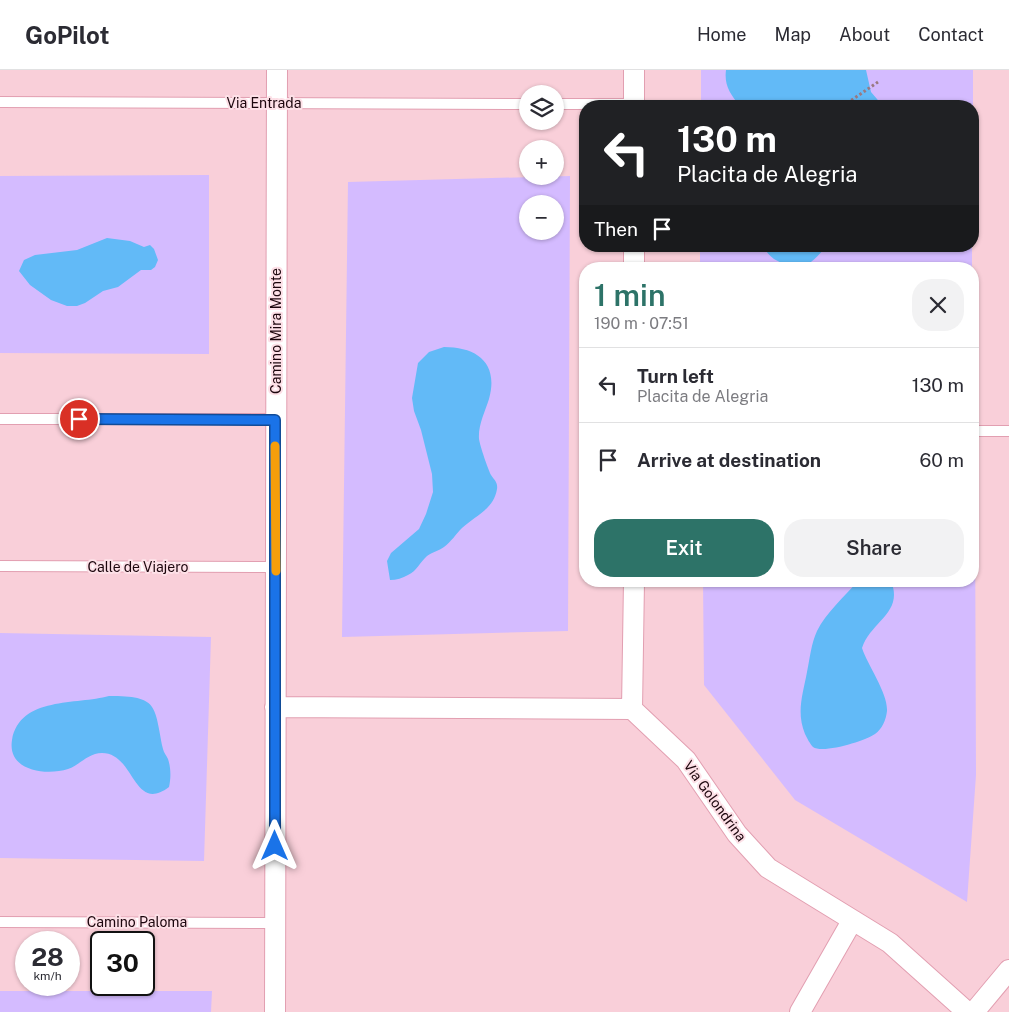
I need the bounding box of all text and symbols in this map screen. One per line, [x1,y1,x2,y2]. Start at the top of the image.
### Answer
text: GoPilot [25,21,109,49]
text: Home [697,24,747,45]
text: Map [775,24,811,45]
text: About [839,24,890,45]
text: Contact [918,24,984,45]
map controls [519,85,564,240]
button: layers [519,85,564,130]
street label: Via Entrada [227,95,301,111]
text: 130 m [677,119,777,160]
icon: left [594,120,659,185]
button: + [519,140,564,185]
text: Placita de Alegria [677,161,858,187]
button: − [519,195,564,240]
icon: arrive [648,215,676,243]
text: Then [594,218,638,240]
street label: Camino Mira Monte [268,268,284,394]
text: 1 min [594,277,665,313]
button: close [912,279,964,331]
text: 190 m · 07:51 [594,314,689,333]
text: Turn left [637,365,714,387]
icon: left [594,371,622,399]
text: 130 m [912,374,964,396]
text: Placita de Alegria [637,387,768,406]
pin [58,398,100,440]
icon: arrive [65,405,93,433]
icon: arrive [594,446,622,474]
text: Arrive at destination [637,449,821,471]
text: 60 m [920,449,964,471]
button: Exit [594,519,774,577]
button: Share [784,519,964,577]
street label: Calle de Viajero [87,559,189,575]
street label: Via Golondrina [681,758,749,844]
position arrow [248,819,300,871]
street label: Camino Paloma [87,914,187,930]
speed limit sign: 30 [90,931,155,996]
text: 28 [31,942,64,972]
text: km/h [33,969,62,983]

